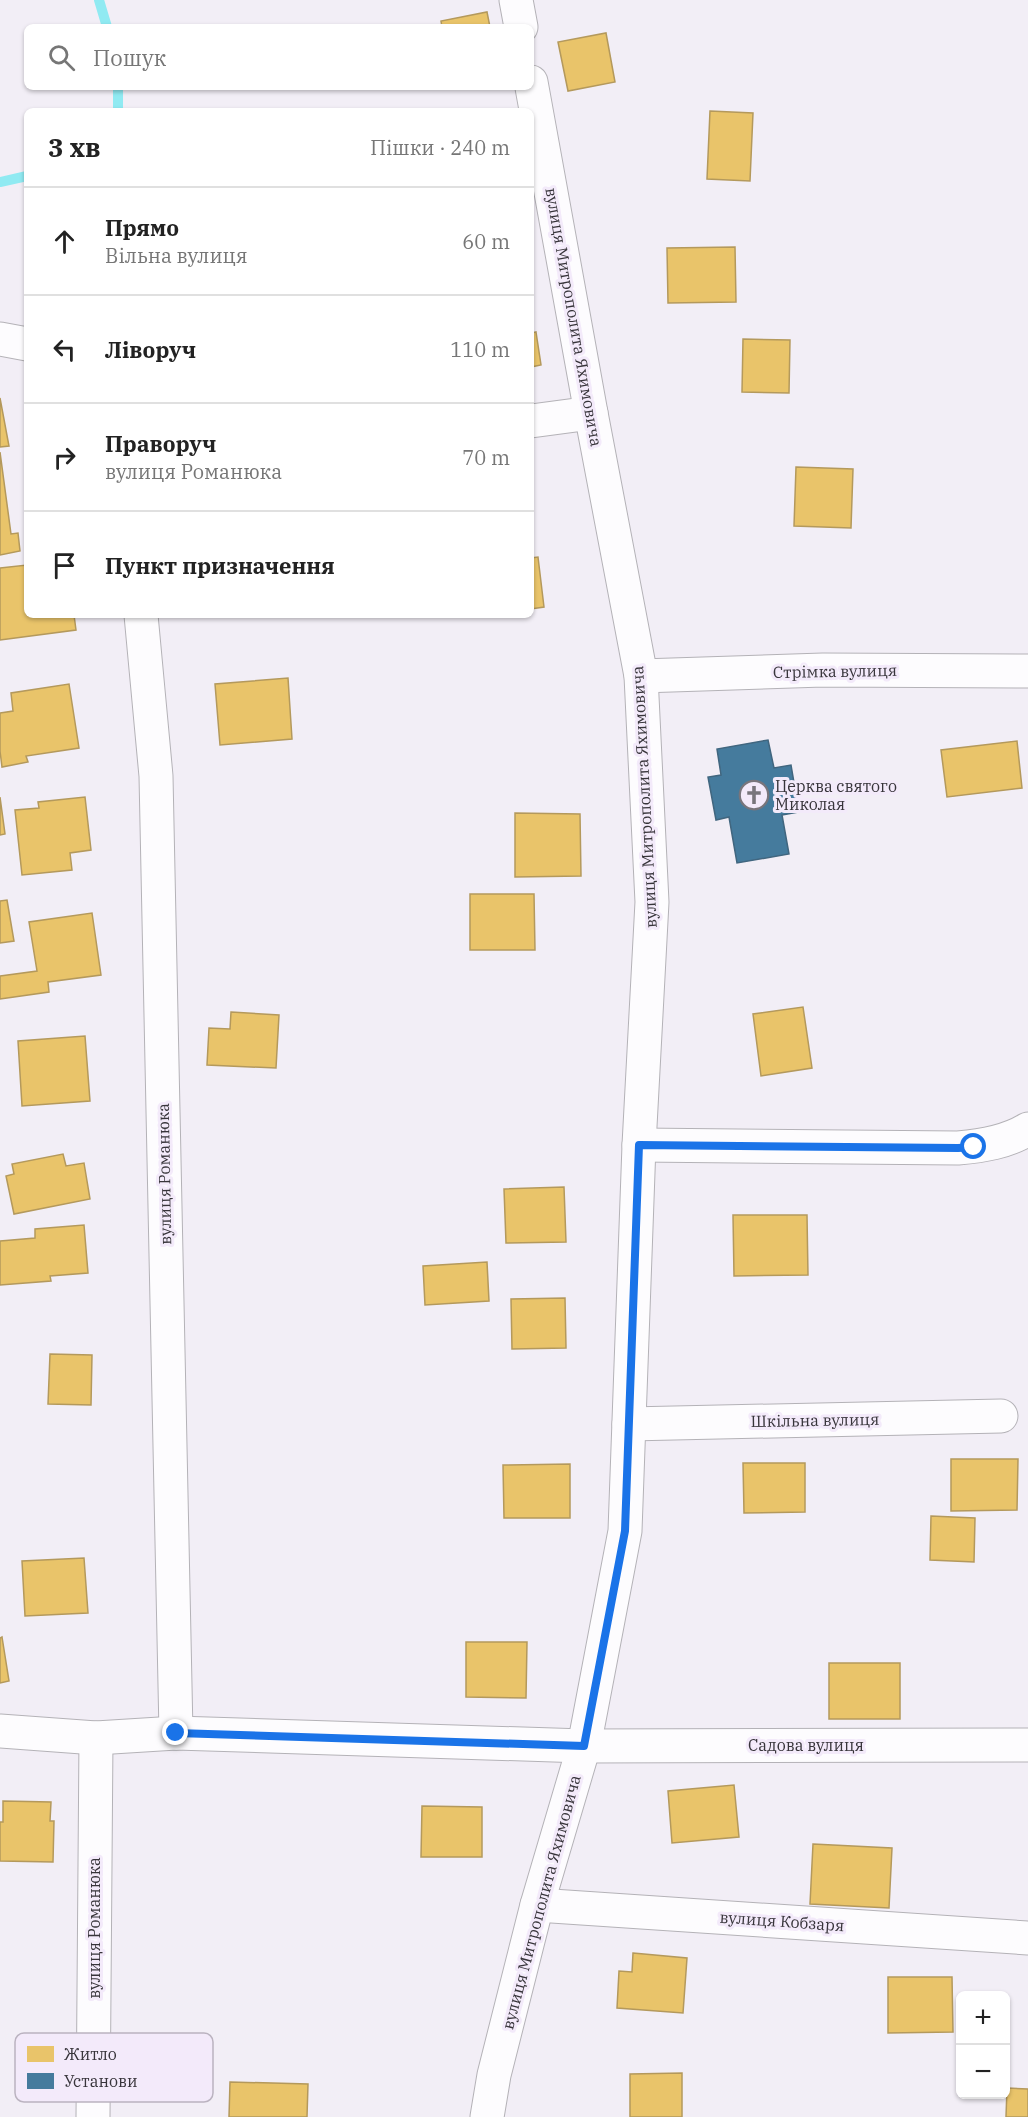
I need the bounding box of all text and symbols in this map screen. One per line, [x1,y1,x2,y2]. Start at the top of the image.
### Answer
search box [24,24,534,90]
icon: search [45,41,78,74]
text: Пошук [93,43,166,72]
text: 3 хв [48,130,101,164]
text: Пішки · 240 m [370,134,510,161]
street label: вулиця Митрополита Яхимовича [541,186,607,448]
text: Прямо [105,213,179,242]
icon: ahead [48,225,81,258]
text: 60 m [462,228,510,255]
text: Вільна вулиця [105,242,248,269]
icon: left [48,333,81,366]
text: Ліворуч [105,335,196,364]
text: 110 m [450,336,510,363]
text: Праворуч [105,429,216,458]
icon: right [48,441,81,474]
text: 70 m [462,444,510,471]
text: вулиця Романюка [105,458,282,485]
icon: arrive [48,549,81,582]
text: Пункт призначення [105,551,335,580]
street label: Стрімка вулиця [773,660,897,682]
street label: вулиця Митрополита Яхимовича [627,665,661,929]
place label: Церква святого Миколая [775,776,897,814]
church icon: Церква святого Миколая [738,779,770,811]
street label: вулиця Романюка [153,1103,175,1245]
route start [960,1133,986,1159]
street label: Шкільна вулиця [750,1409,880,1431]
route end [162,1719,188,1745]
street label: Садова вулиця [748,1735,864,1755]
street label: вулиця Митрополита Яхимовича [497,1772,585,2031]
street label: вулиця Романюка [84,1857,104,1999]
street label: вулиця Кобзаря [719,1907,845,1935]
map controls [956,1991,1010,2099]
button: + [956,1991,1010,2045]
legend [15,2033,213,2102]
text: Житло [64,2044,117,2064]
button: − [956,2045,1010,2099]
text: Установи [64,2071,138,2091]

